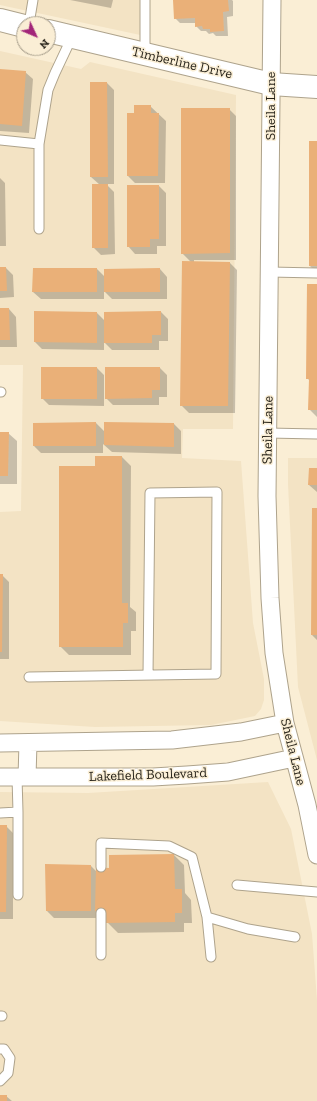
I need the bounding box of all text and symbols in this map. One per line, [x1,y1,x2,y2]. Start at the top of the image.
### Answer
north arrow [16,16,56,56]
text: N [37,36,52,52]
street label: Timberline Drive [130,43,234,83]
street label: Sheila Lane [263,72,279,140]
street label: Sheila Lane [259,396,277,464]
street label: Sheila Lane [277,717,309,787]
street label: Lakefield Boulevard [89,765,207,785]

